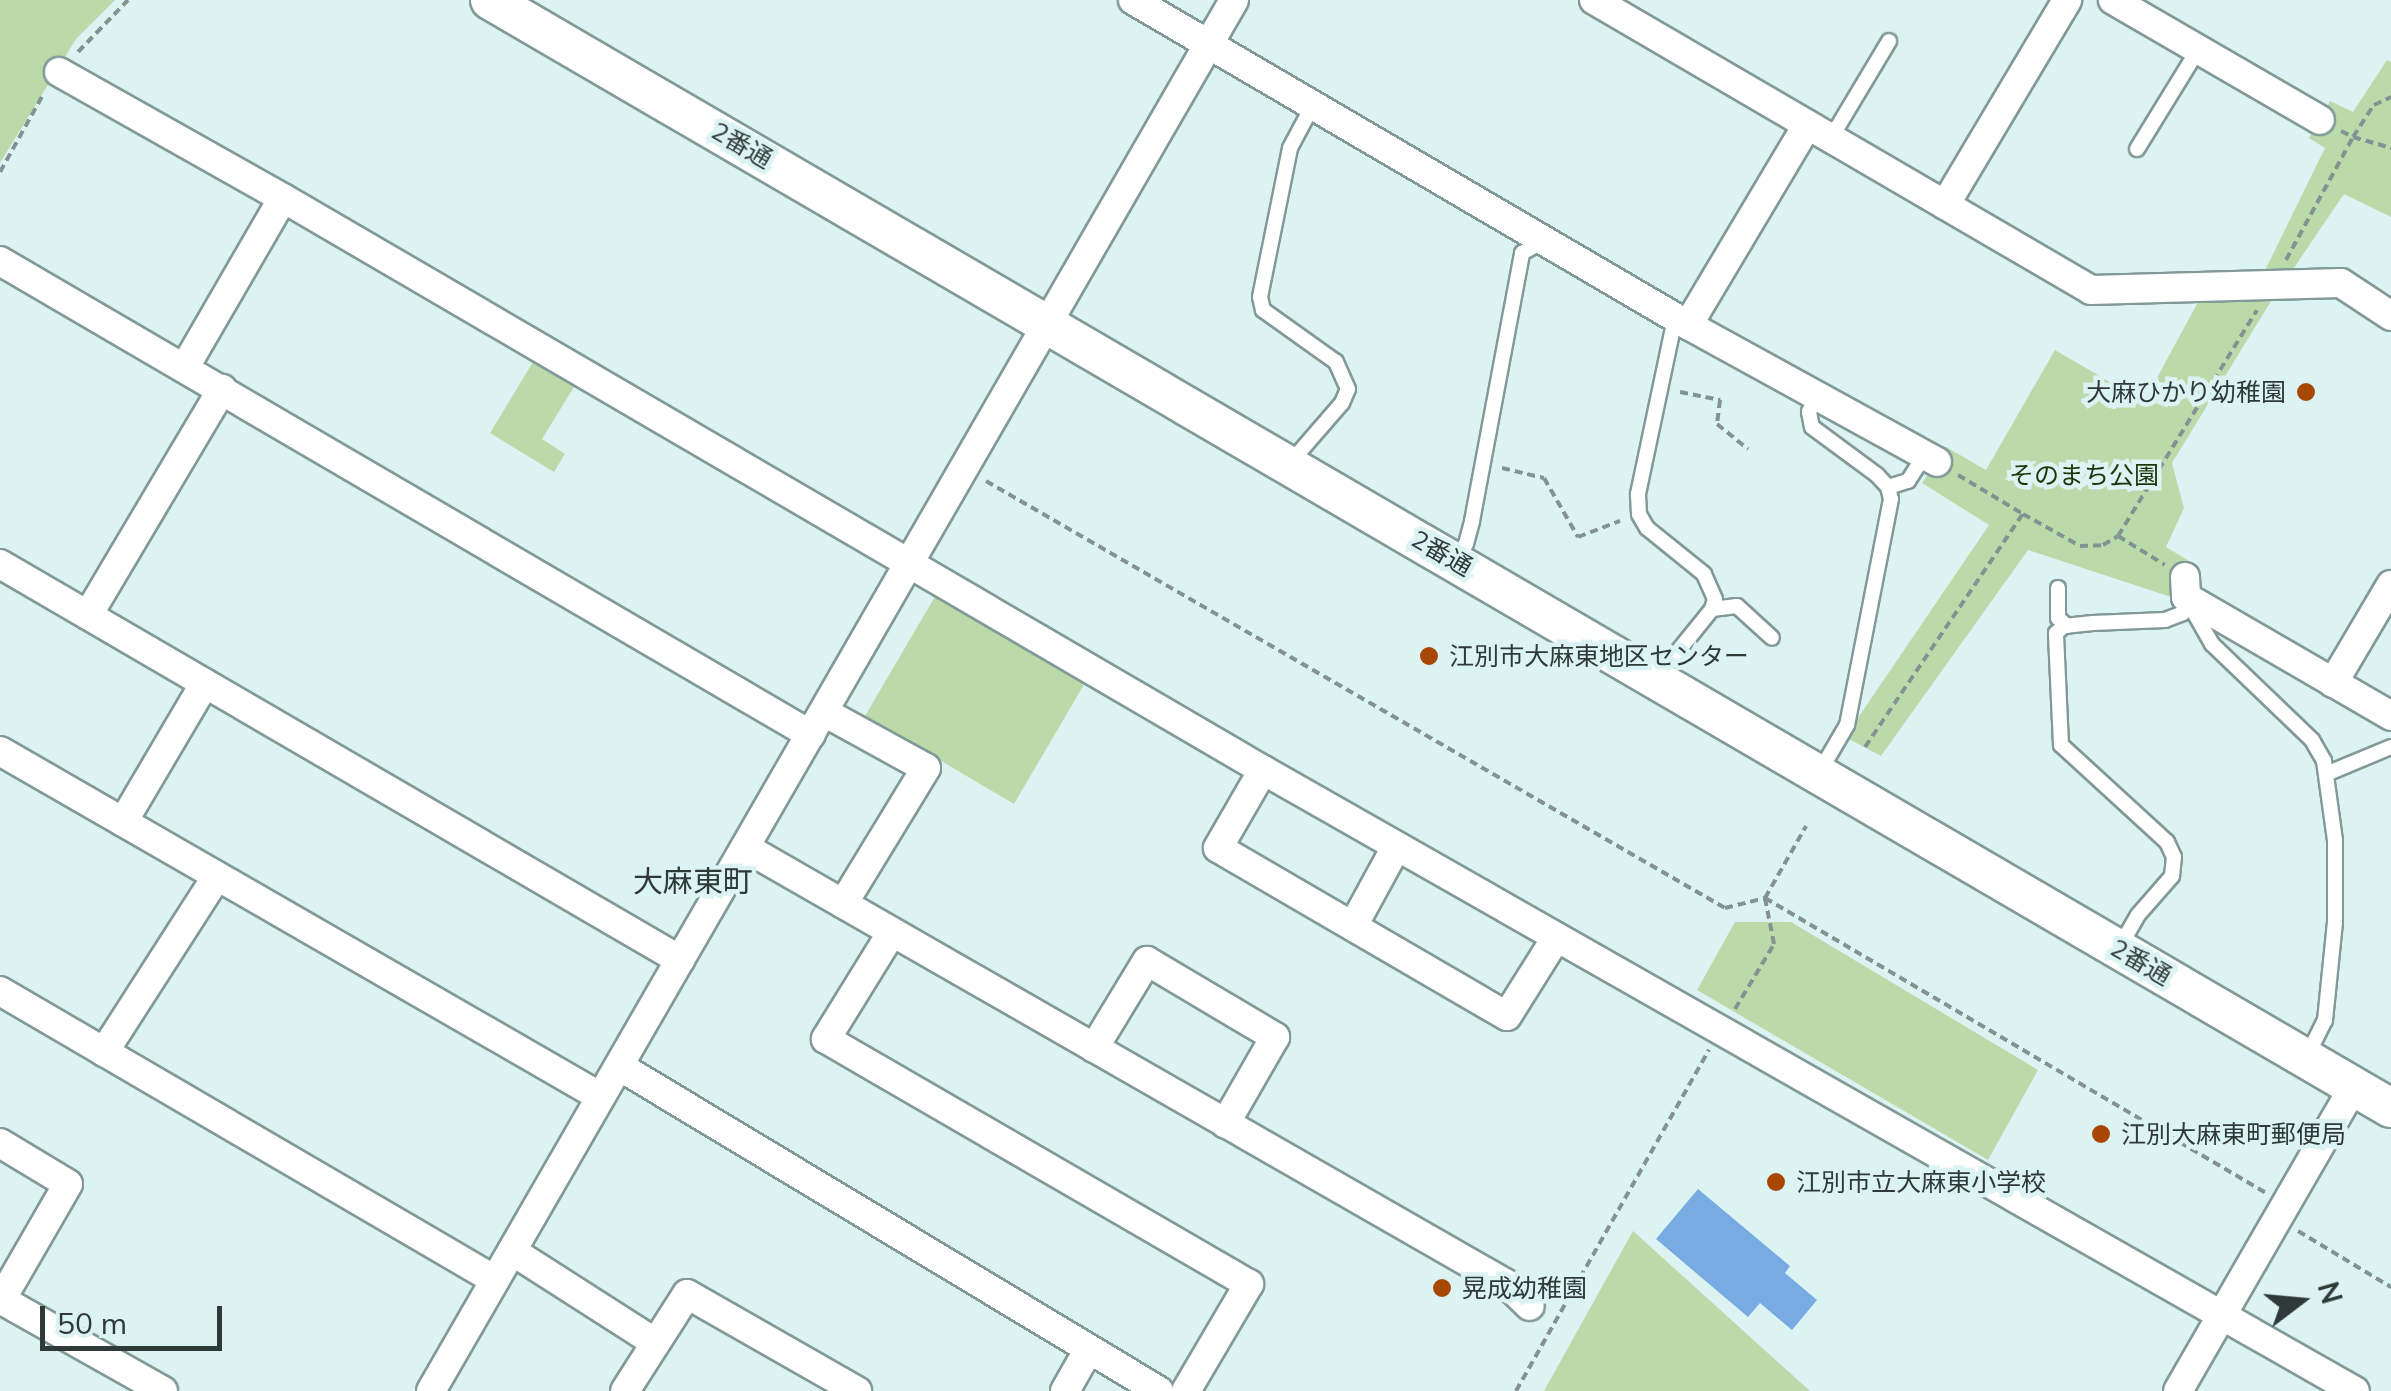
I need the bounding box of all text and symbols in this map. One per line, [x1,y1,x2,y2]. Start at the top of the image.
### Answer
street label: 2番通 [706,116,778,174]
place label: 大麻ひかり幼稚園 [2086,377,2286,407]
marker: 大麻ひかり幼稚園 [2295,381,2317,403]
park label: そのまち公園 [2009,460,2159,490]
street label: 2番通 [1406,524,1478,582]
place label: 江別市大麻東地区センター [1449,641,1749,671]
marker: 江別市大麻東地区センター [1418,645,1440,667]
district label: 大麻東町 [633,863,753,899]
street label: 2番通 [2105,933,2177,991]
place label: 江別大麻東町郵便局 [2121,1119,2346,1149]
marker: 江別大麻東町郵便局 [2090,1123,2112,1145]
place label: 江別市立大麻東小学校 [1796,1167,2046,1197]
marker: 江別市立大麻東小学校 [1765,1171,1787,1193]
north arrow [2251,1251,2351,1351]
place label: 晃成幼稚園 [1462,1273,1587,1303]
marker: 晃成幼稚園 [1431,1277,1453,1299]
text: N [2311,1278,2350,1308]
scale bar [45,1286,228,1348]
text: 50 m [57,1304,127,1342]

